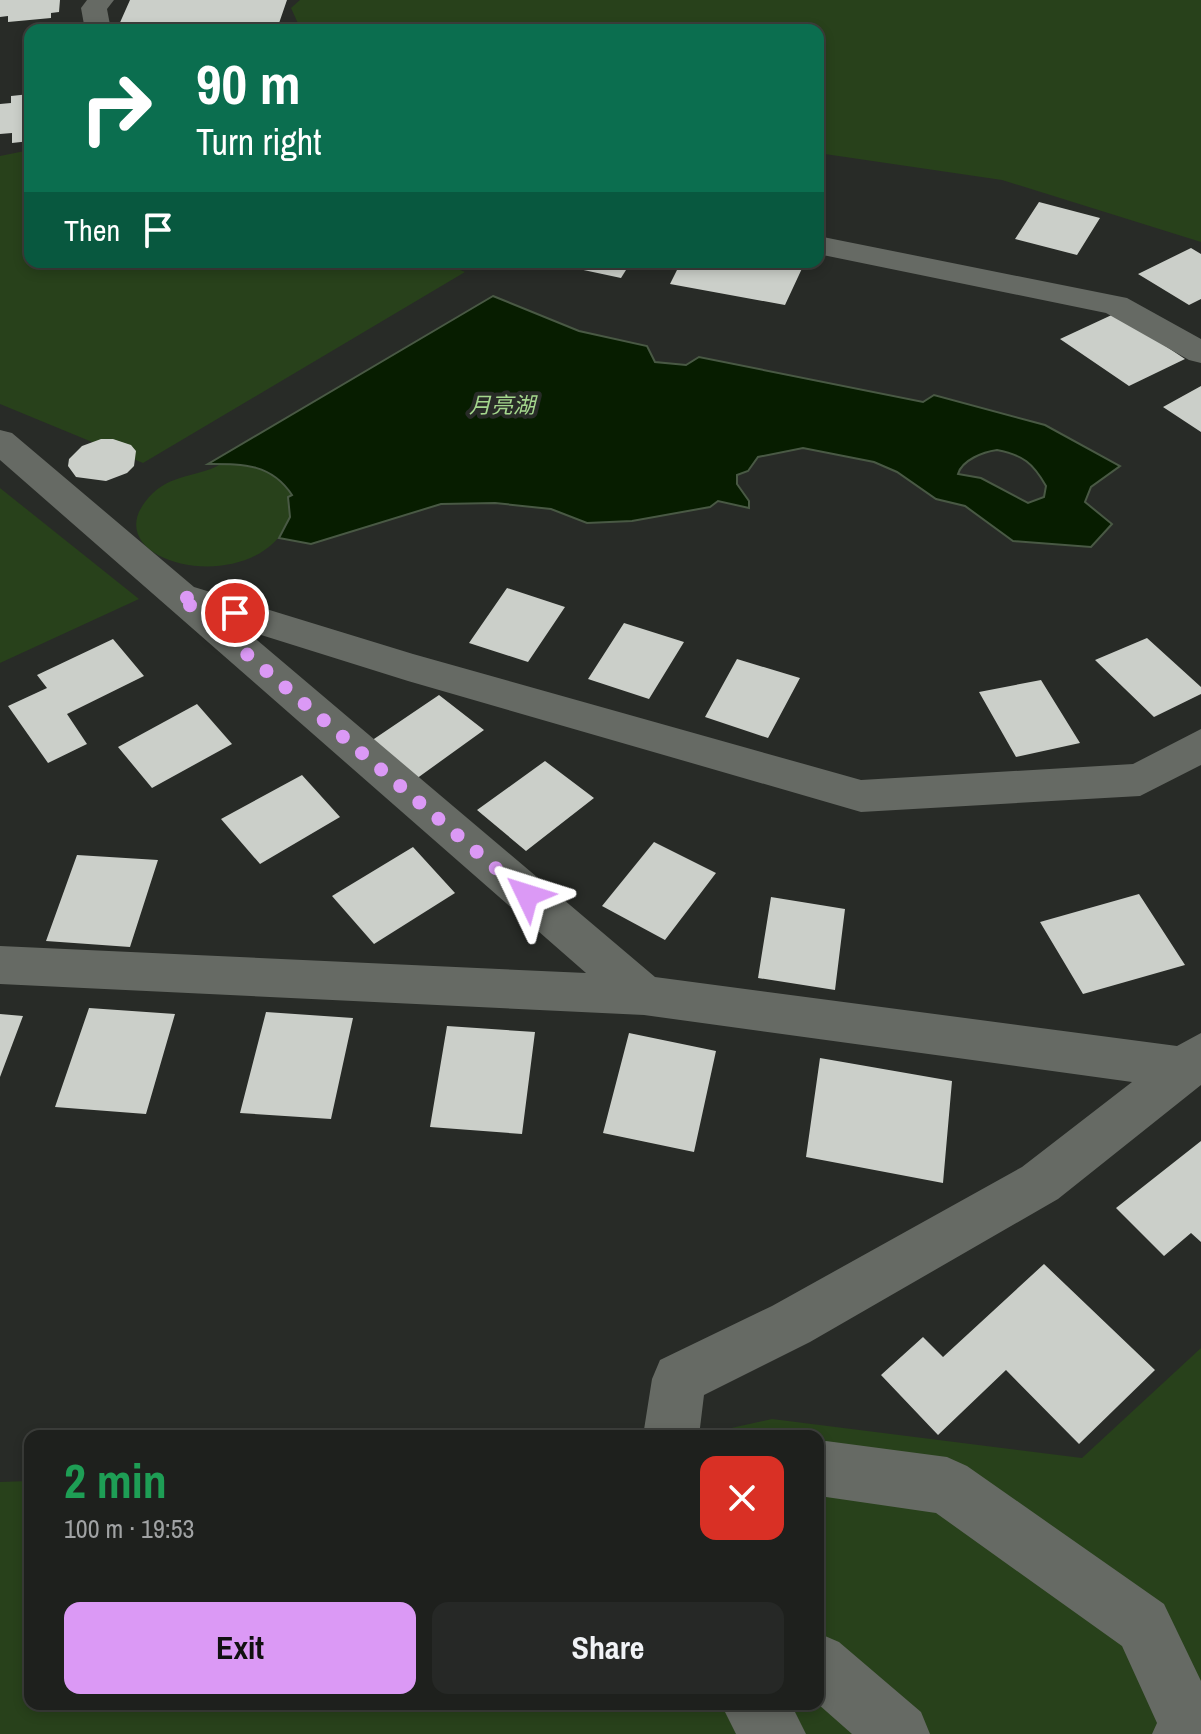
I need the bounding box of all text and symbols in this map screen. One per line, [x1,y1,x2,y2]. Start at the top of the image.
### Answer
text: 90 m [196,46,301,121]
icon: right [64,56,168,160]
text: Turn right [196,118,321,166]
icon: arrive [136,208,180,252]
text: Then [64,210,120,250]
water label: 月亮湖 [469,390,538,420]
pin [201,579,269,647]
icon: arrive [213,591,257,635]
position arrow [485,853,569,937]
text: 2 min [64,1448,167,1513]
button: close [700,1456,784,1540]
text: 100 m · 19:53 [64,1511,194,1546]
button: Exit [64,1602,416,1694]
button: Share [432,1602,784,1694]

